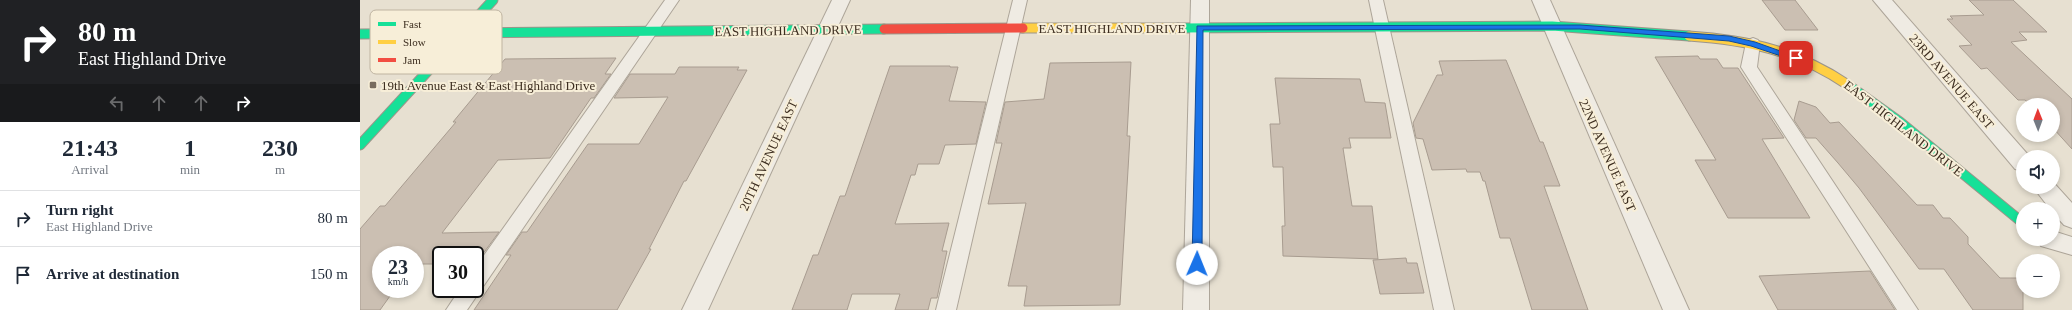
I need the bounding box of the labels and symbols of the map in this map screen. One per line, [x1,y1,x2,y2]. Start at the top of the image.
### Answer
legend [370,10,502,74]
text: Fast [403,18,421,30]
street label: EAST HIGHLAND DRIVE [1038,21,1186,36]
street label: EAST HIGHLAND DRIVE [714,22,862,39]
street label: 23RD AVENUE EAST [1906,31,1997,132]
text: Slow [403,36,426,48]
pin [1779,41,1813,75]
text: Jam [403,54,421,66]
street label: EAST HIGHLAND DRIVE [1841,77,1966,180]
place label: 19th Avenue East & East Highland Drive [381,78,595,93]
marker: 19th Avenue East & East Highland Drive [368,80,378,90]
street label: 20TH AVENUE EAST [736,97,801,213]
street label: 22ND AVENUE EAST [1576,97,1639,214]
north arrow [2016,98,2060,142]
position arrow [1176,243,1218,285]
speed limit sign: 30 [432,246,484,298]

